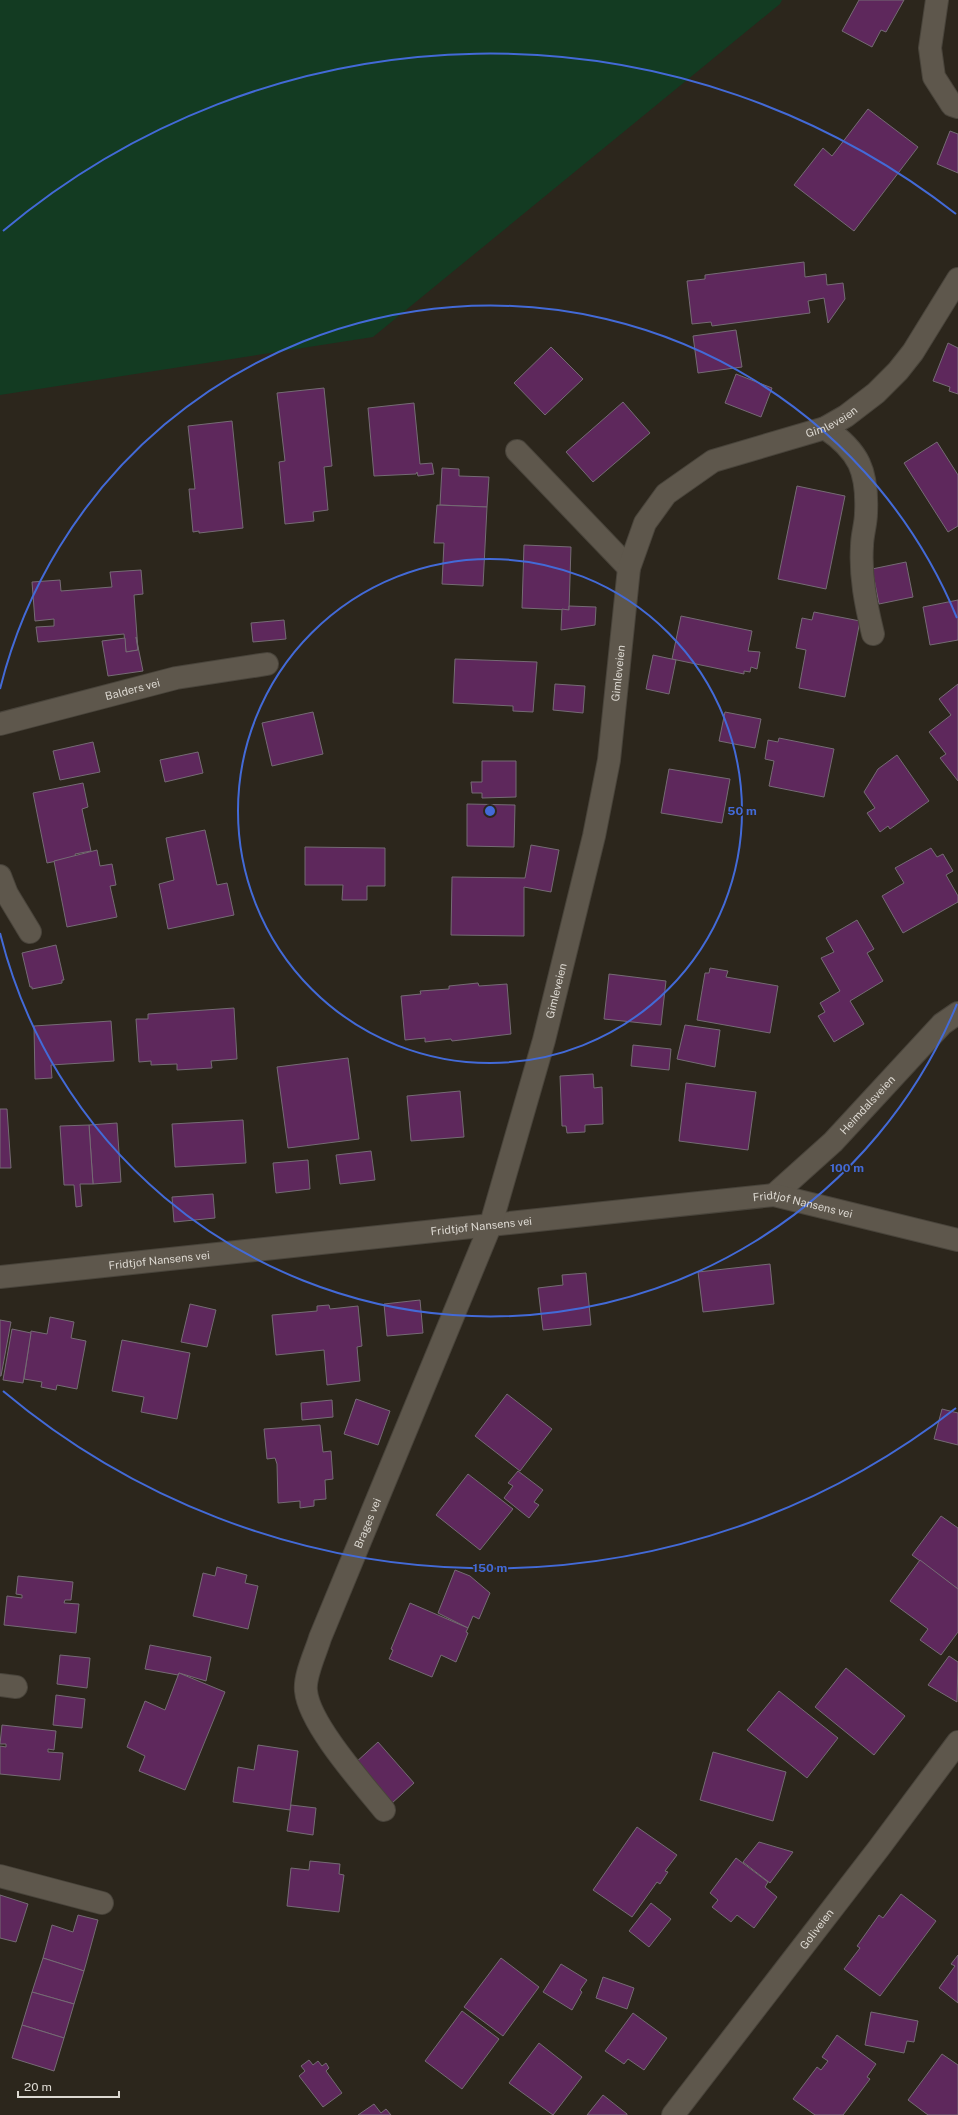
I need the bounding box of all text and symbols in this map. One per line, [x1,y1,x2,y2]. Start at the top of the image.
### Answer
street label: Gimleveien [804,404,860,439]
street label: Gimleveien [609,644,627,702]
street label: Balders vei [104,676,161,702]
centre of rings [483,804,497,818]
text: 50 m [727,804,757,818]
street label: Gimleveien [544,962,569,1020]
street label: Heimdalsveien [837,1073,897,1136]
text: 100 m [830,1161,864,1175]
street label: Fridtjof Nansens vei [752,1189,854,1220]
street label: Fridtjof Nansens vei [430,1215,533,1237]
street label: Fridtjof Nansens vei [108,1249,210,1271]
street label: Brages vei [352,1496,383,1550]
text: 150 m [473,1561,507,1575]
street label: Goliveien [797,1907,836,1951]
scale bar [18,2073,119,2099]
text: 20 m [24,2080,52,2094]

